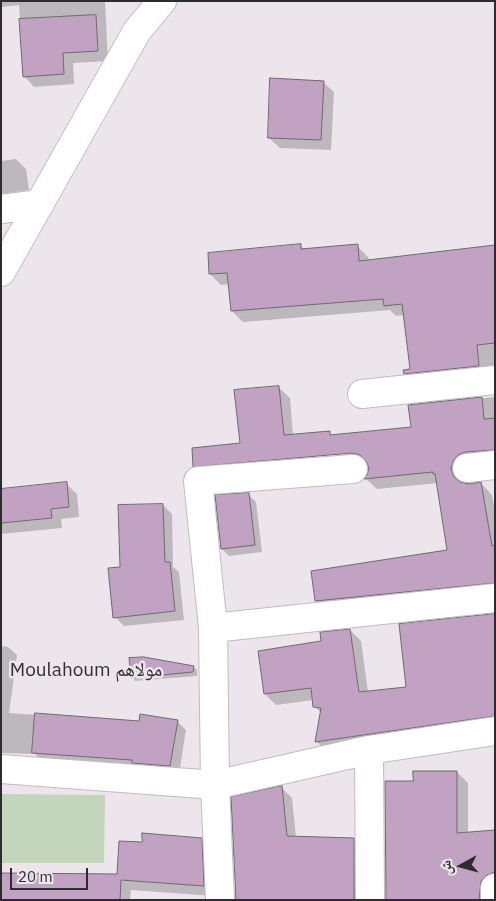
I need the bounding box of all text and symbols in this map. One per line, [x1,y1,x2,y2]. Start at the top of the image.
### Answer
district label: Moulahoum مولاهم [10,660,162,682]
north arrow [436,841,486,891]
scale bar [12,858,90,890]
text: ش [436,859,456,876]
text: 20 m [18,867,53,886]

